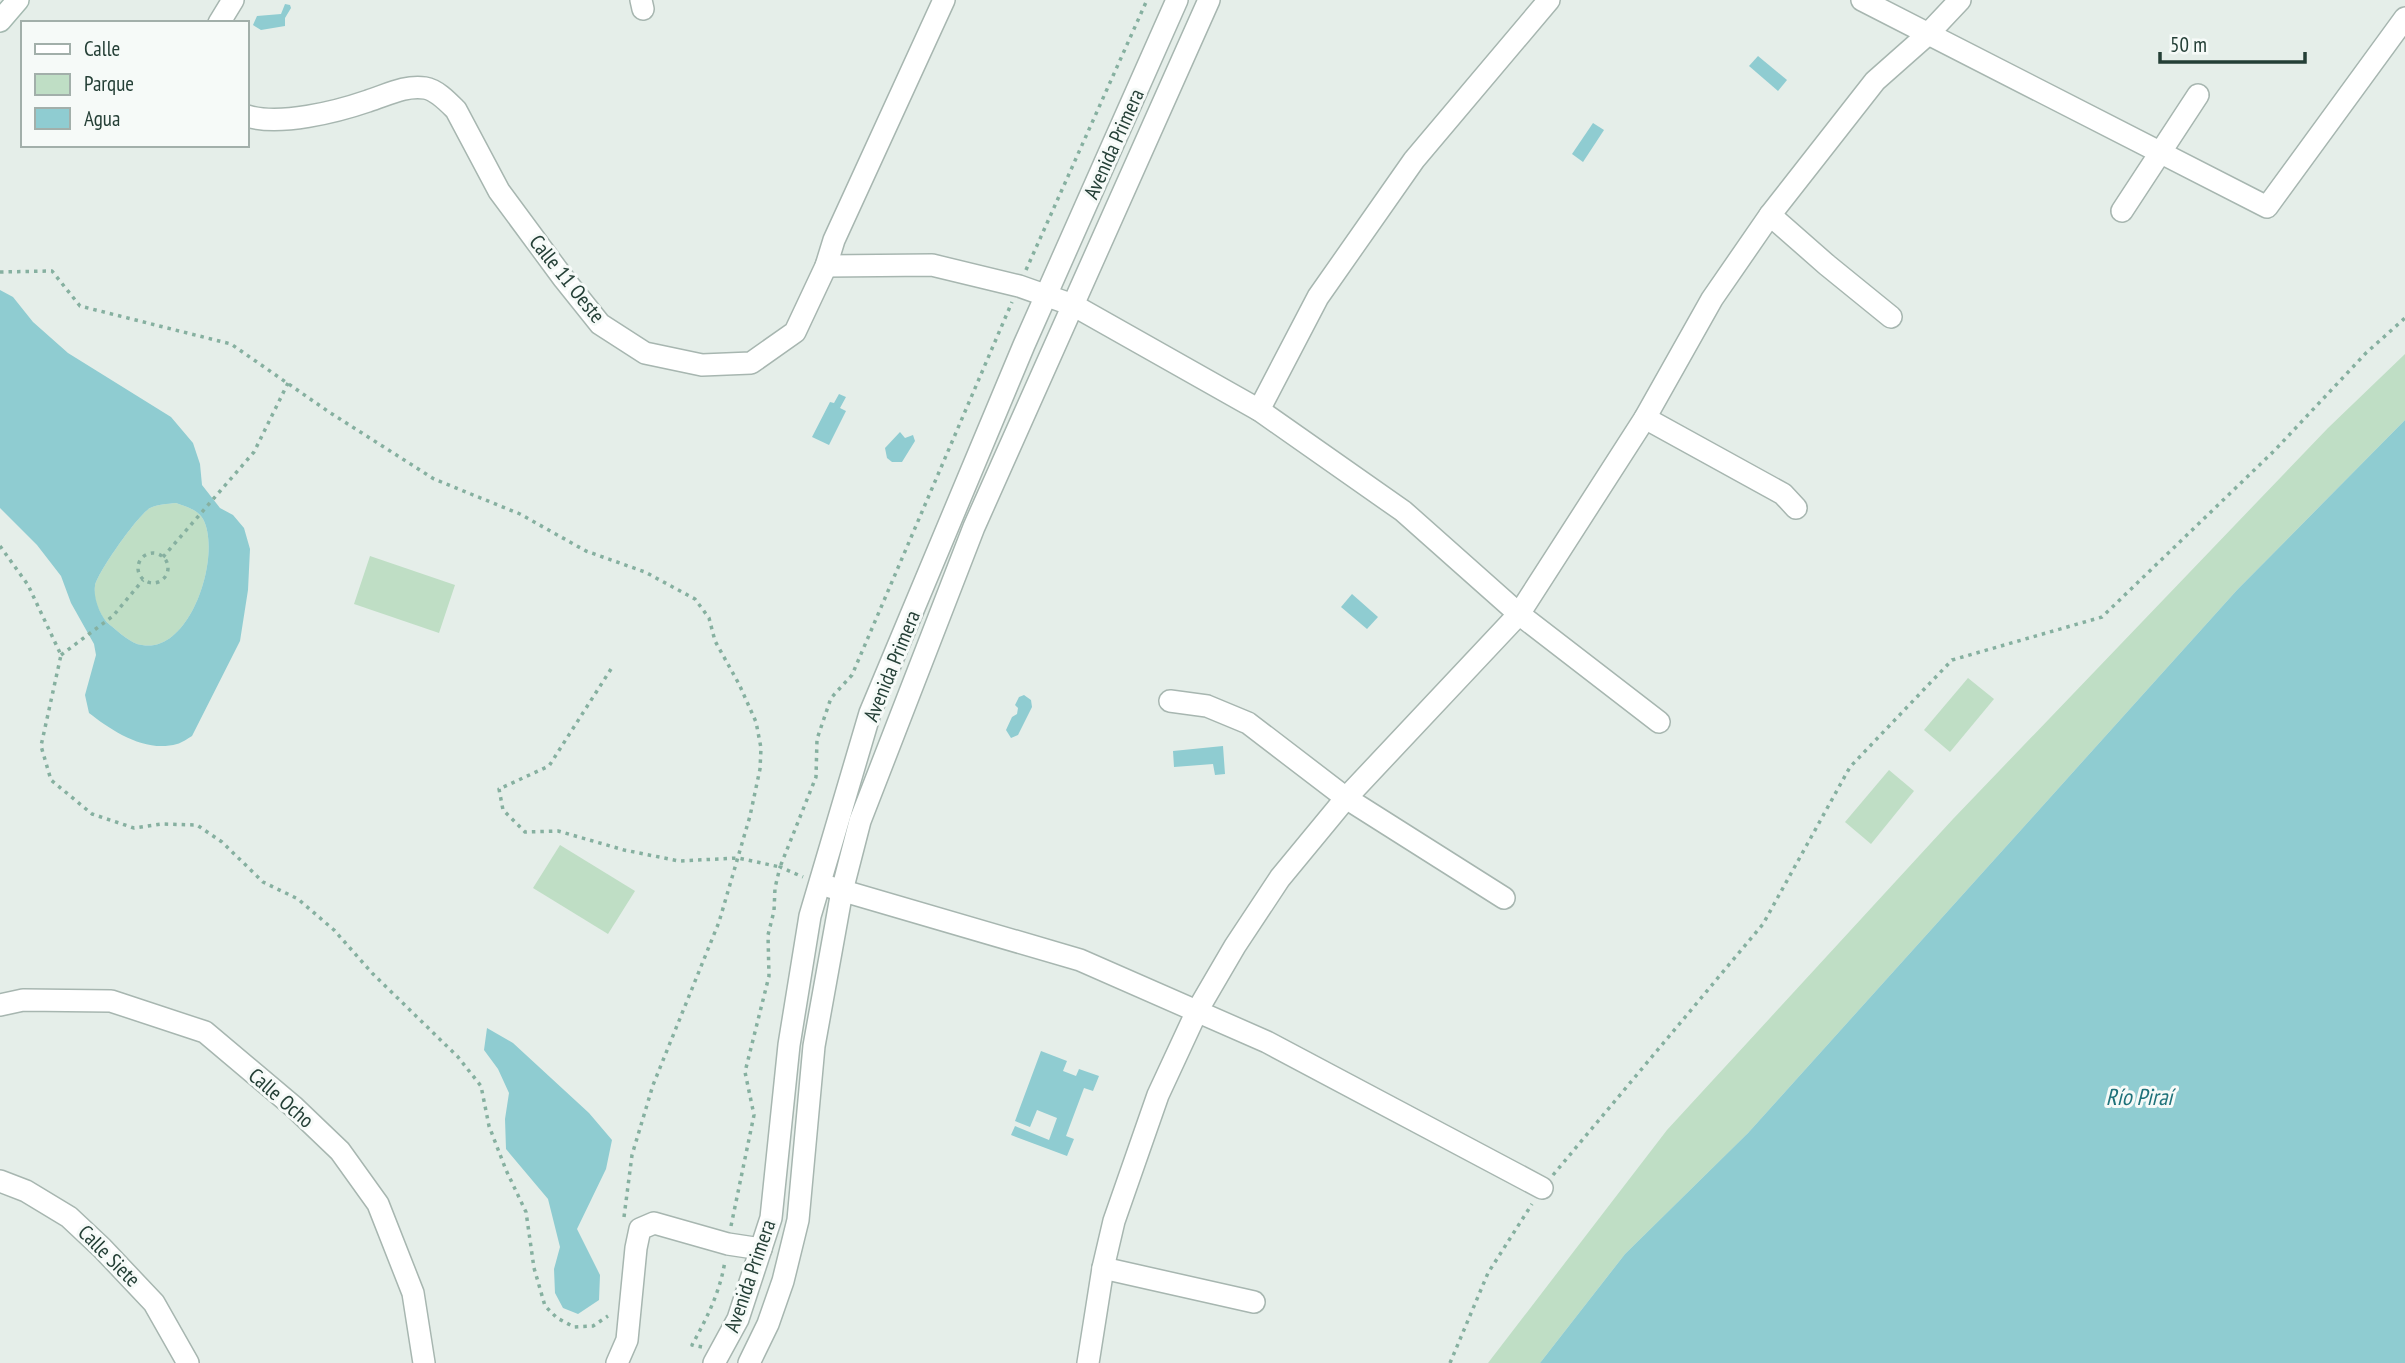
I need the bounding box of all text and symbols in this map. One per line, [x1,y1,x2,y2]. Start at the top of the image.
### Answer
legend [21,21,248,147]
scale bar [2160,21,2305,65]
text: 50 m [2170,31,2207,58]
text: Calle [84,35,120,62]
text: Parque [84,70,134,97]
street label: Avenida Primera [1077,85,1150,203]
text: Agua [84,105,120,132]
street label: Calle 11 Oeste [524,229,611,328]
street label: Avenida Primera [857,606,926,725]
street label: Calle Ocho [243,1062,320,1133]
water label: Río Piraí [2106,1082,2176,1111]
street label: Avenida Primera [718,1216,781,1336]
street label: Calle Siete [73,1219,146,1292]

